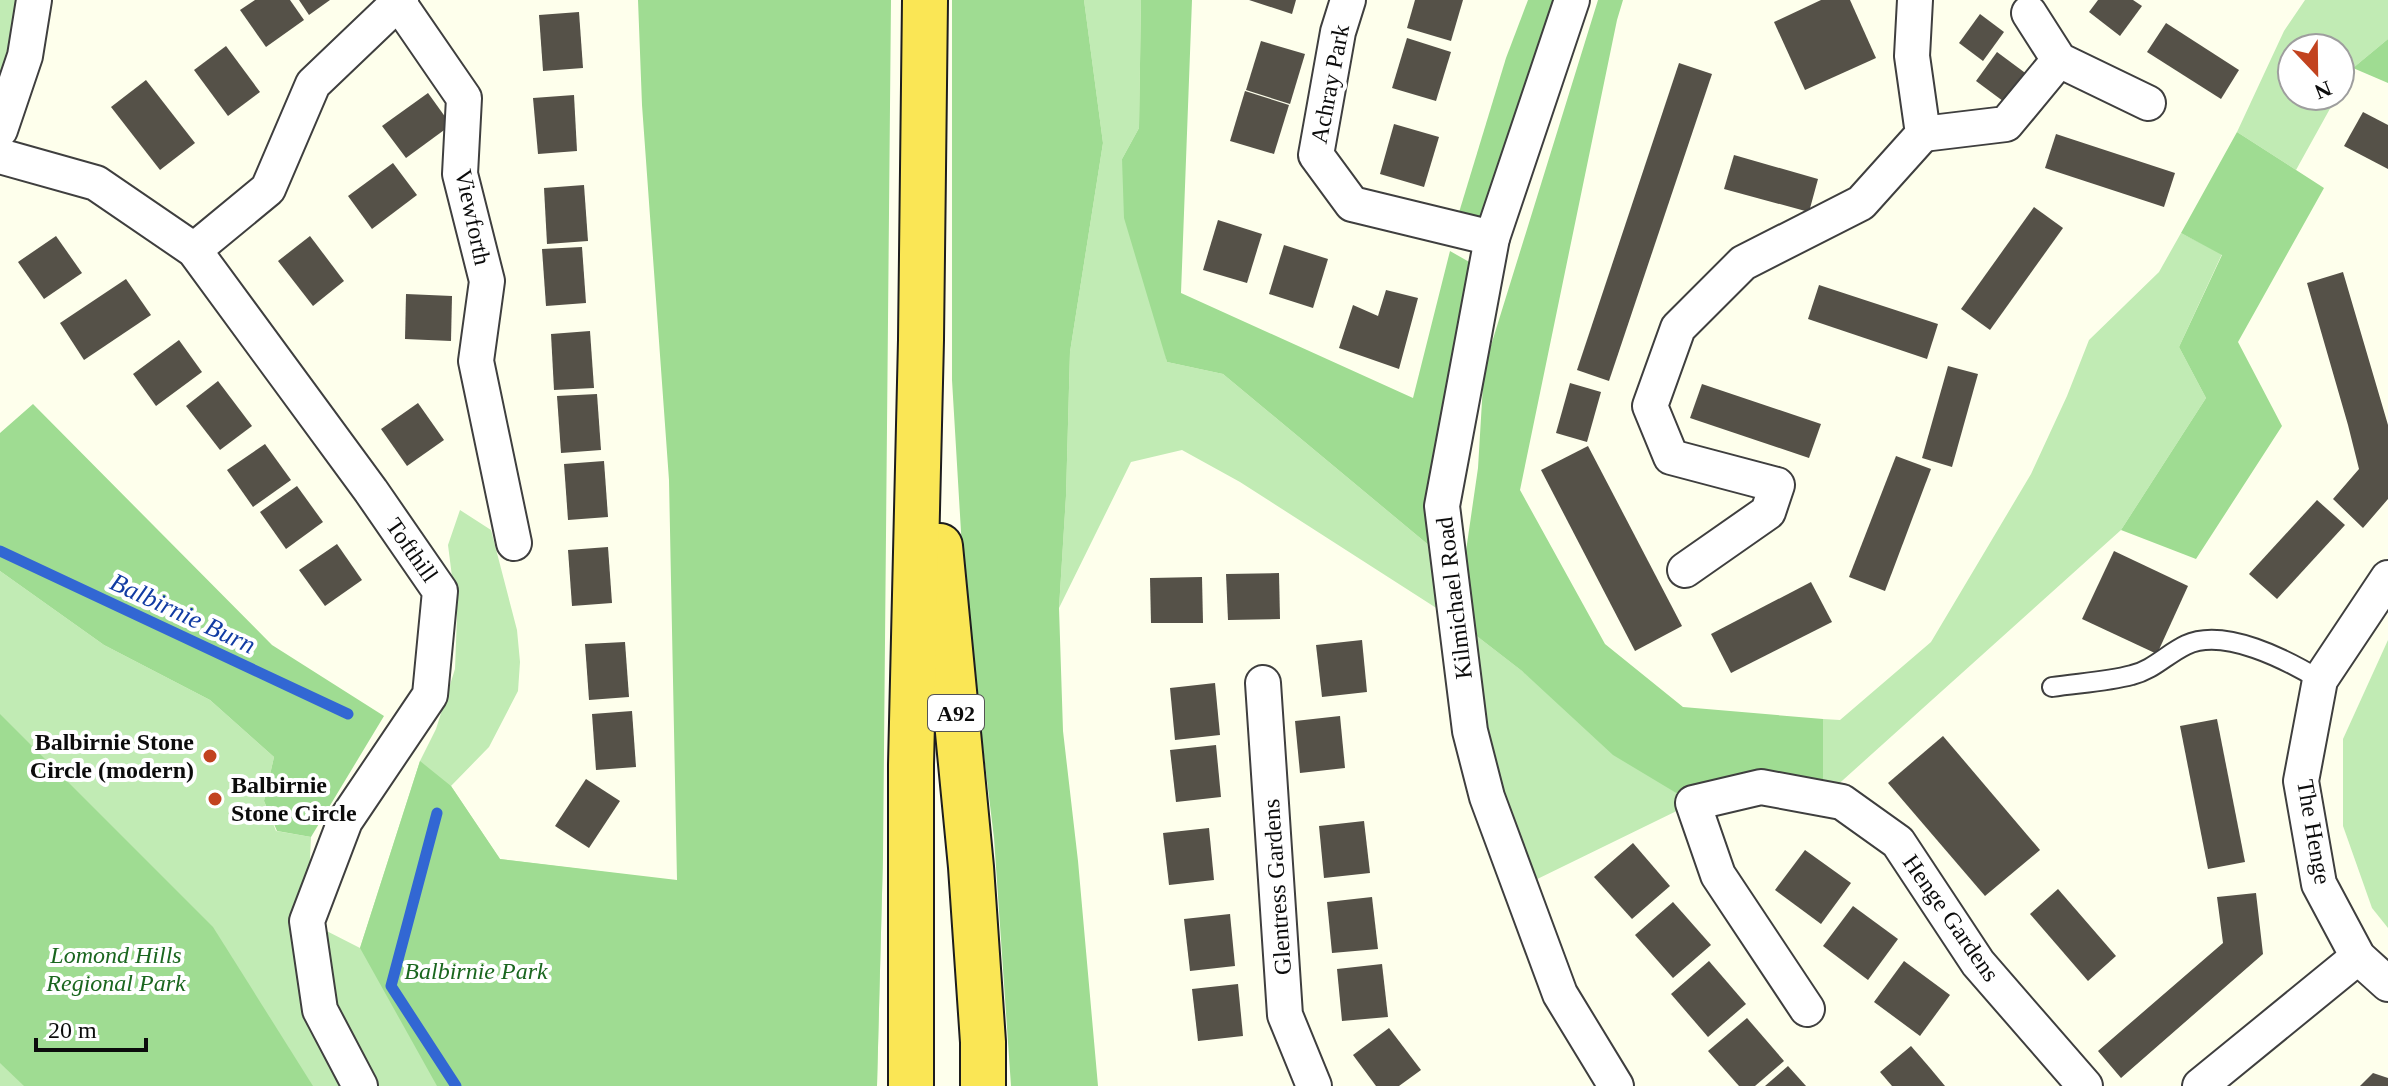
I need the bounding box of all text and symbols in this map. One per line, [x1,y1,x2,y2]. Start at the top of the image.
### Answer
street label: Achray Park [1306,22,1354,146]
north arrow [2276,32,2356,112]
text: N [2311,76,2335,105]
street label: Viewforth [450,167,496,267]
street label: Tofthill [381,513,443,587]
street label: Kilmichael Road [1431,515,1477,681]
water label: Balbirnie Burn [106,567,260,660]
road number: A92 [928,695,984,731]
place label: Balbirnie Stone Circle (modern) [30,729,194,783]
marker: Balbirnie Stone Circle (modern) [201,747,219,765]
place label: Balbirnie Stone Circle [231,772,357,826]
street label: The Henge [2292,778,2336,886]
marker: Balbirnie Stone Circle [206,790,224,808]
street label: Glentress Gardens [1258,798,1296,976]
street label: Henge Gardens [1898,850,2004,986]
park label: Lomond Hills Regional Park [45,942,186,996]
park label: Balbirnie Park [404,958,548,984]
scale bar [36,1002,146,1052]
text: 20 m [48,1017,97,1043]

